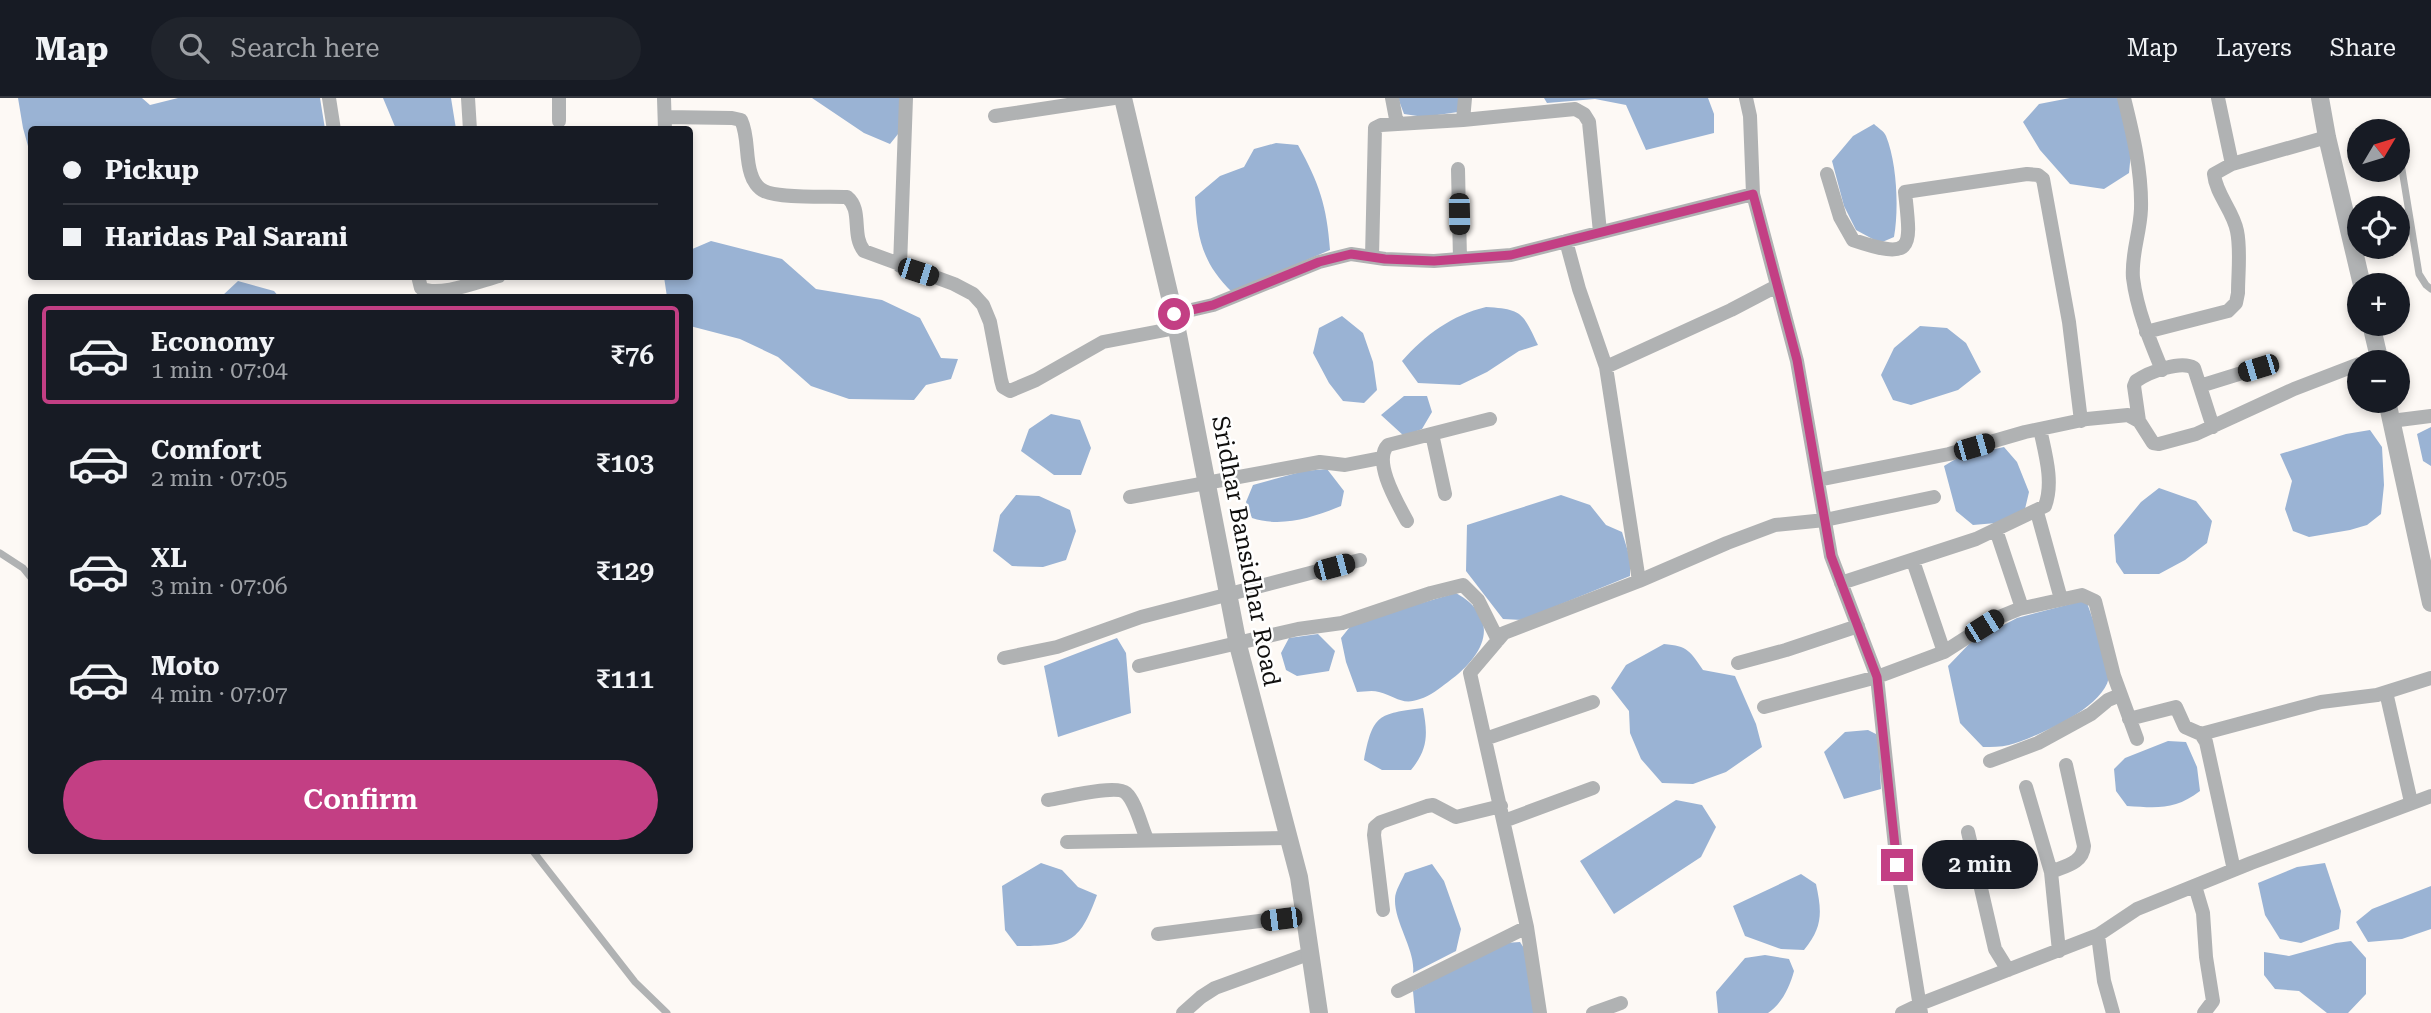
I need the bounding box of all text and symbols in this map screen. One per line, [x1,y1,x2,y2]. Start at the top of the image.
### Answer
search box [151,17,641,80]
text: Map [35,29,109,68]
icon: search [175,29,213,67]
text: Search here [231,33,380,63]
text: Map [2127,34,2178,62]
text: Layers [2216,34,2292,62]
text: Share [2330,34,2396,62]
north arrow [2347,119,2410,182]
map controls [2347,119,2410,413]
text: Pickup [105,155,199,185]
car [1449,193,1470,235]
button: locate [2347,196,2410,259]
text: Haridas Pal Sarani [105,222,348,252]
car [895,256,942,288]
button: + [2347,273,2410,336]
route start [1158,298,1190,330]
icon: car [67,324,130,387]
text: Economy [151,327,274,357]
text: ₹76 [610,340,654,370]
button: − [2347,350,2410,413]
car [2235,352,2282,384]
text: 1 min · 07:04 [151,357,288,384]
street label: Sridhar Bansidhar Road [1206,414,1286,688]
car [1951,431,1998,463]
icon: car [67,432,130,495]
text: Comfort [151,435,261,465]
text: ₹103 [596,448,654,478]
text: 2 min · 07:05 [151,465,288,492]
icon: car [67,540,130,603]
text: XL [151,543,187,573]
car [1311,551,1358,583]
text: ₹129 [596,556,654,586]
text: 3 min · 07:06 [151,573,288,600]
car [1961,606,2008,646]
icon: car [67,648,130,711]
text: Moto [151,651,220,681]
text: ₹111 [596,664,654,694]
text: 4 min · 07:07 [151,681,288,708]
button: Confirm [63,760,658,840]
callout: 2 min [1922,840,2037,890]
route end [1881,849,1913,881]
text: 2 min [1948,851,2012,878]
car [1259,906,1304,932]

